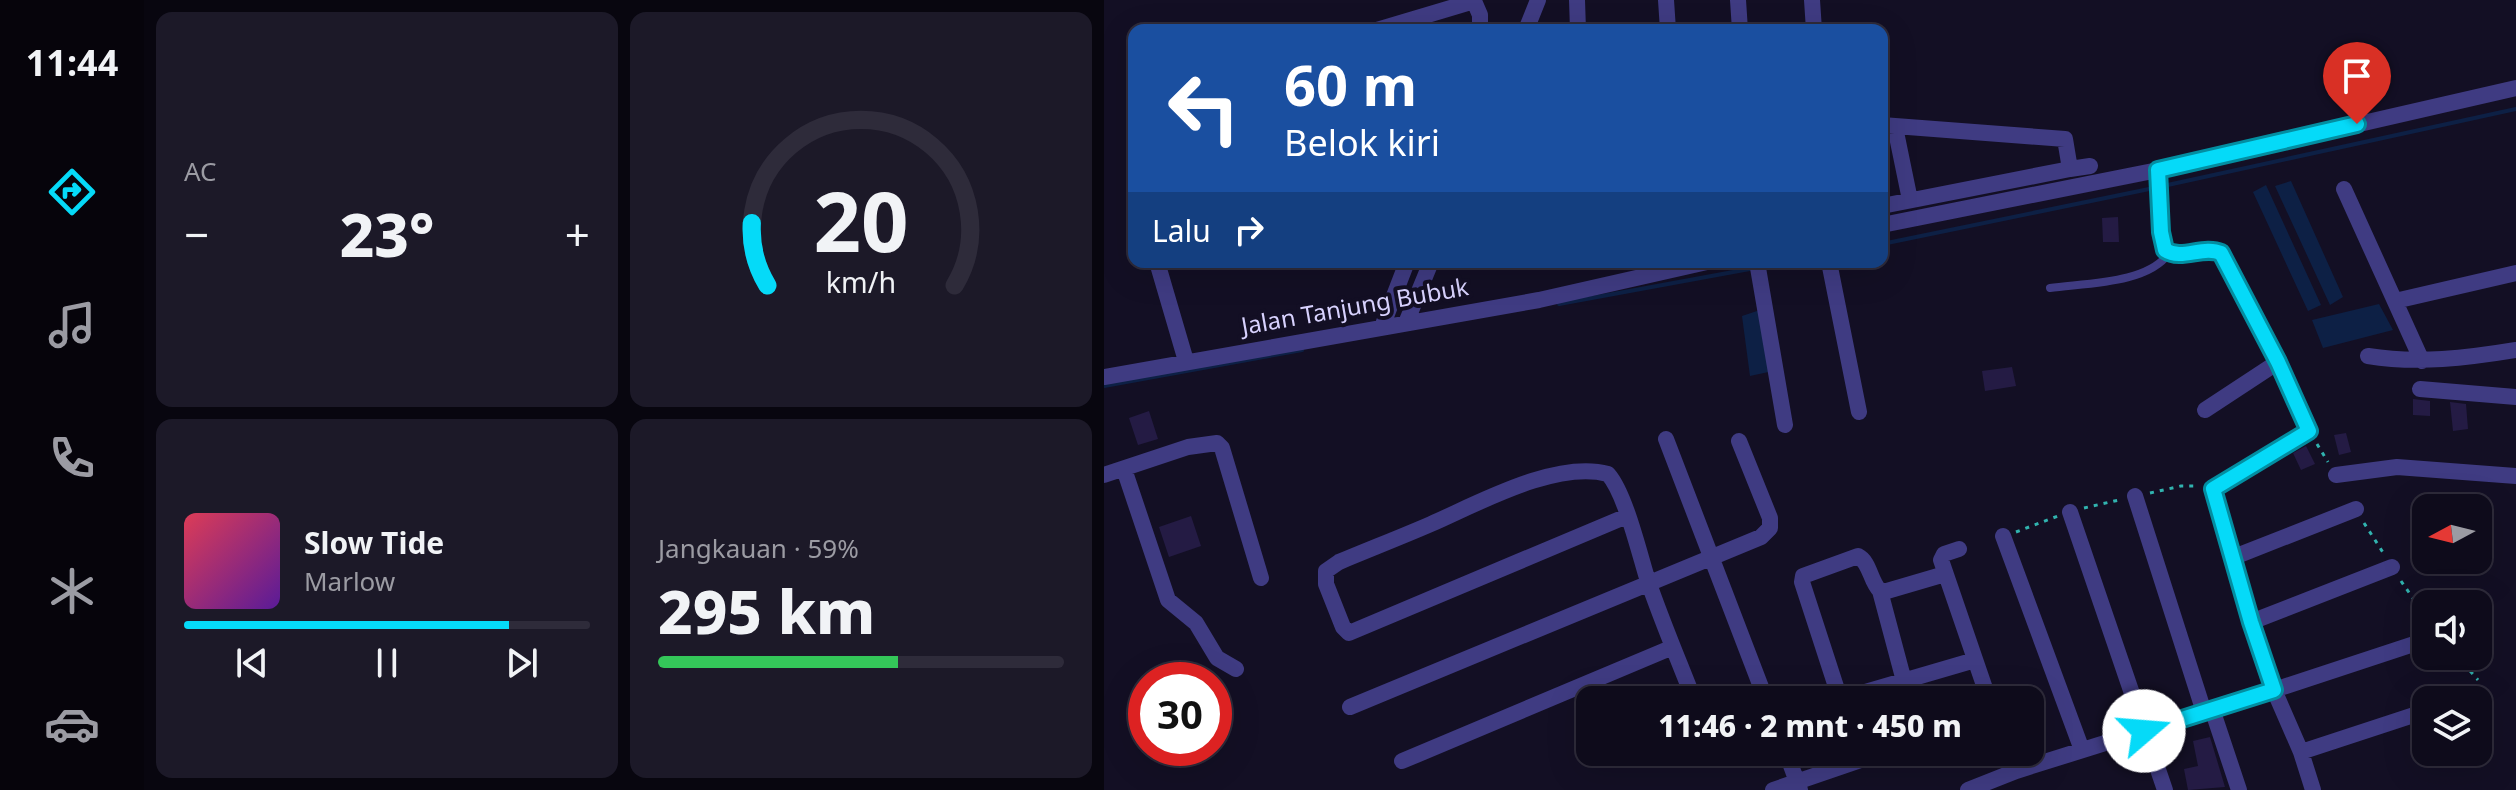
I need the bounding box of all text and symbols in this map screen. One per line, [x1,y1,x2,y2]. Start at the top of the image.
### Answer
text: 11:44 [26,38,118,87]
pin [2323,42,2391,124]
text: 60 m [1284,46,1417,122]
icon: arrive [2335,54,2379,98]
icon: left [1152,56,1256,160]
text: Belok kiri [1284,118,1440,167]
text: AC [184,153,217,189]
text: 20 [813,162,909,275]
icon: directions [44,164,100,220]
text: 23° [340,193,434,275]
text: − [184,204,209,264]
text: + [565,204,590,264]
icon: right [1227,208,1271,252]
text: Lalu [1152,210,1211,251]
text: km/h [826,262,896,301]
street label: Jalan Tanjung Bubuk [1237,269,1471,342]
icon: music [44,297,100,353]
icon: phone [44,430,100,486]
north arrow [2412,494,2492,574]
map controls [2412,494,2492,766]
text: Slow Tide [304,522,444,563]
text: Jangkauan · 59% [658,530,859,566]
icon: climate [44,563,100,619]
text: Marlow [304,563,395,599]
text: 295 km [658,570,875,652]
button: sound [2412,590,2492,670]
icon: previous [230,641,274,685]
icon: pause [365,641,409,685]
icon: next [500,641,544,685]
speed limit sign: 30 [1128,662,1232,766]
button: layers [2412,686,2492,766]
position arrow [2102,689,2186,773]
icon: car [44,696,100,752]
text: 11:46 · 2 mnt · 450 m [1658,705,1962,746]

